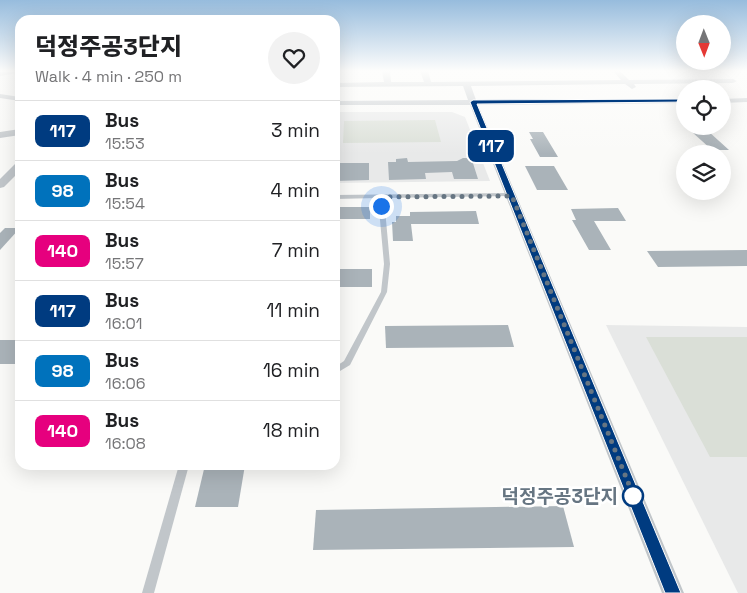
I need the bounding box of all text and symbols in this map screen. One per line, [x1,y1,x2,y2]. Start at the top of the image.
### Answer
north arrow [676,15,731,70]
map controls [676,15,731,200]
text: 덕정주공3단지 [35,31,182,62]
button: heart [268,32,320,84]
text: Walk · 4 min · 250 m [35,66,182,87]
button: locate [676,80,731,135]
text: Bus [105,108,139,133]
text: 3 min [271,118,320,143]
text: 117 [49,119,76,142]
line badge: 117 [462,130,520,162]
text: 15:53 [105,133,145,154]
text: 117 [478,134,504,157]
button: layers [676,145,731,200]
text: Bus [105,168,139,193]
text: 4 min [271,178,320,203]
text: 98 [52,179,73,202]
text: 15:54 [105,193,145,214]
your location [369,194,394,219]
text: Bus [105,228,139,253]
text: 7 min [272,238,320,263]
text: 140 [47,239,78,262]
text: 15:57 [105,253,144,274]
text: Bus [105,288,139,313]
text: 11 min [267,298,320,323]
text: 117 [49,299,76,322]
text: 16:01 [105,313,142,334]
text: Bus [105,348,139,373]
text: 16 min [263,358,320,383]
text: 98 [52,359,73,382]
text: 16:06 [105,373,146,394]
text: Bus [105,408,139,433]
text: 18 min [263,418,320,443]
text: 140 [47,419,78,442]
text: 16:08 [105,433,146,454]
place label: 덕정주공3단지 [502,484,618,509]
marker: 덕정주공3단지 [622,485,644,507]

